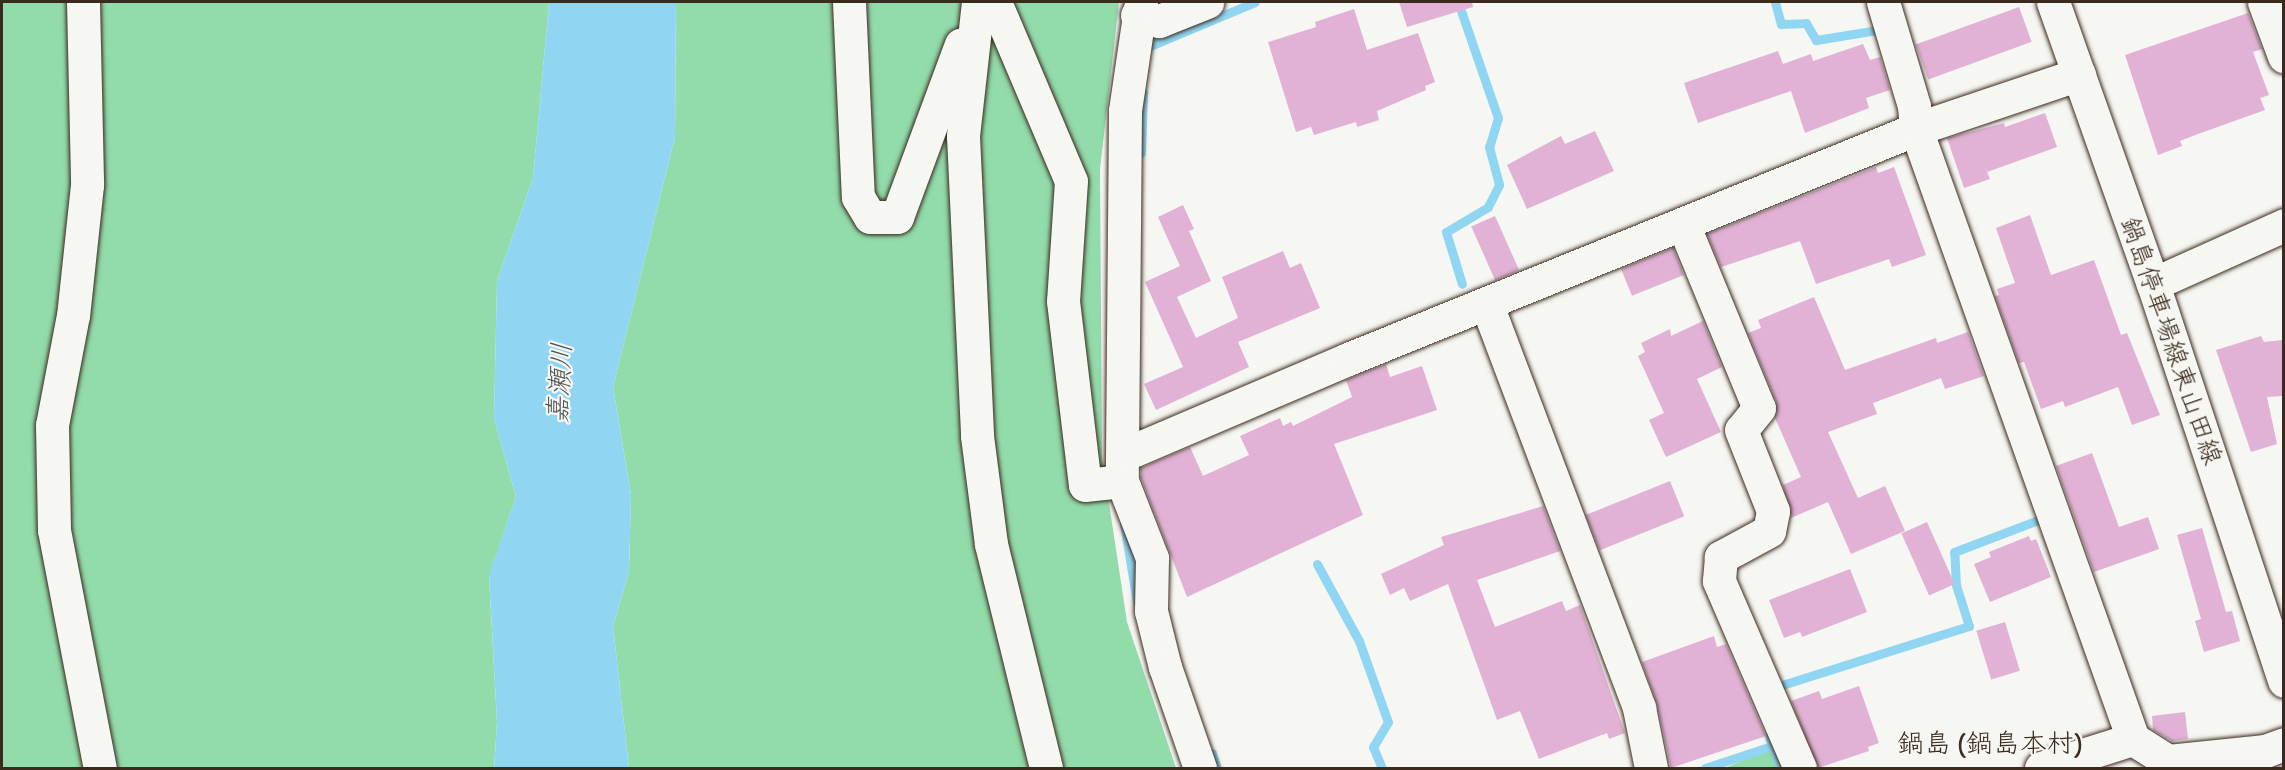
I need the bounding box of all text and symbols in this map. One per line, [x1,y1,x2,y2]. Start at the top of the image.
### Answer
street label: 鍋島停車場線東山田線 [2114,213,2228,469]
water label: 嘉瀬川 [541,342,577,424]
district label: 鍋島 (鍋島本村) [1897,727,2083,759]

